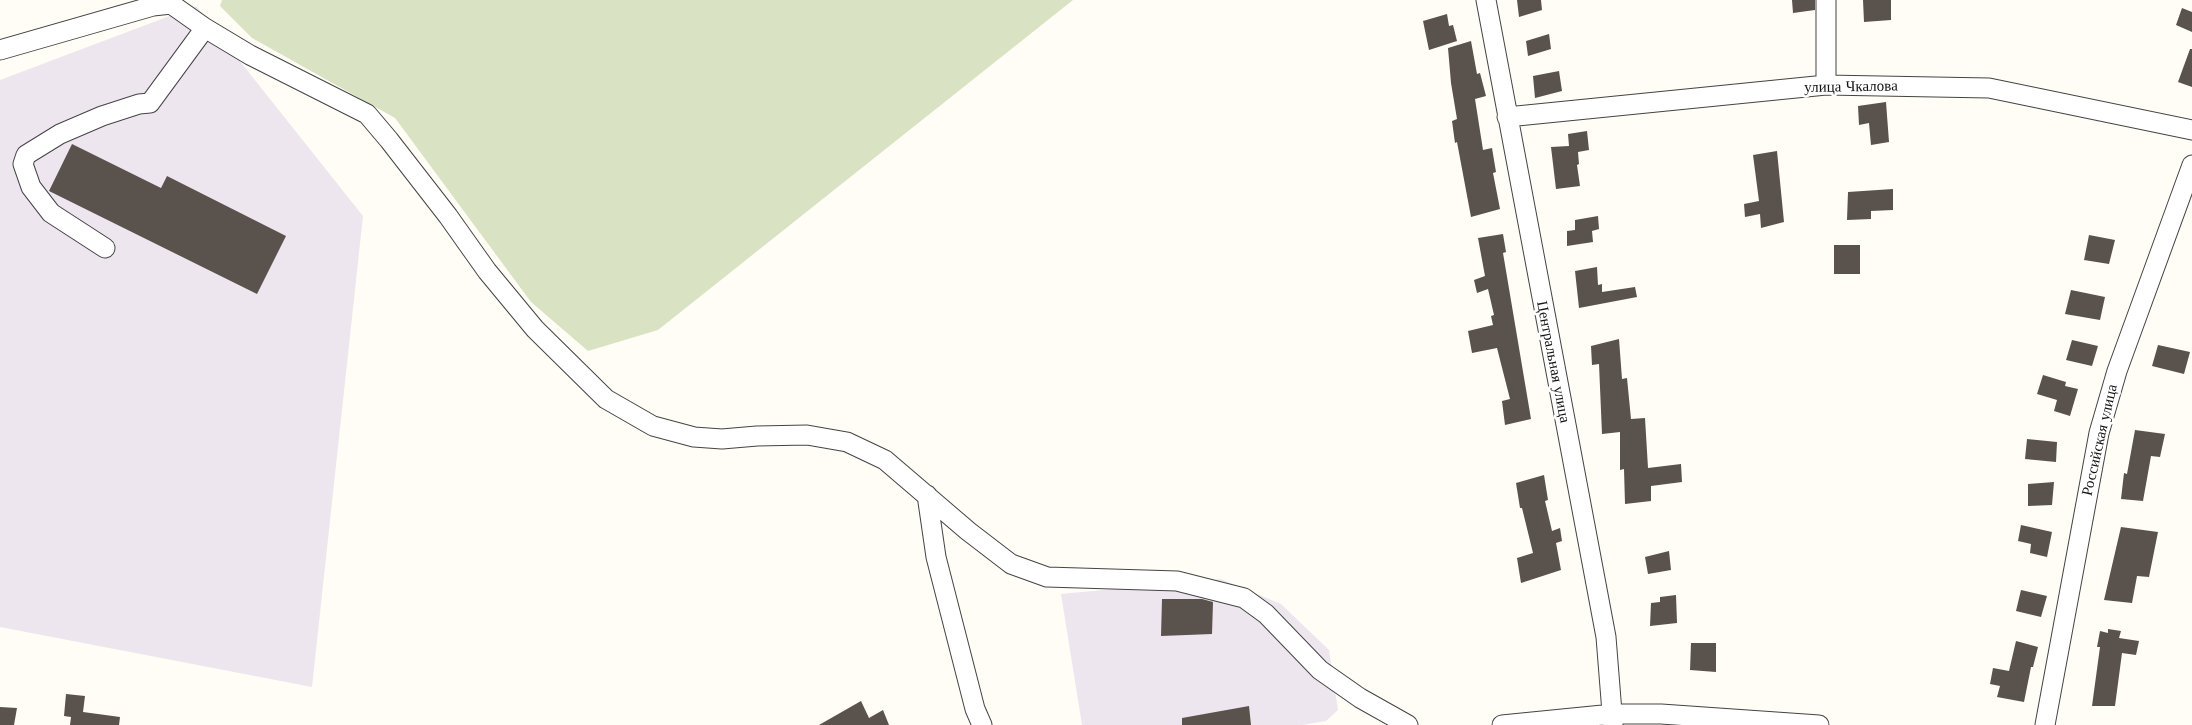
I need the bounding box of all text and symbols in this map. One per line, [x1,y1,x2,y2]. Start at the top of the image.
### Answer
street label: улица Чкалова [1804,77,1898,97]
street label: Центральная улица [1532,300,1574,424]
street label: Российская улица [2078,383,2122,497]

